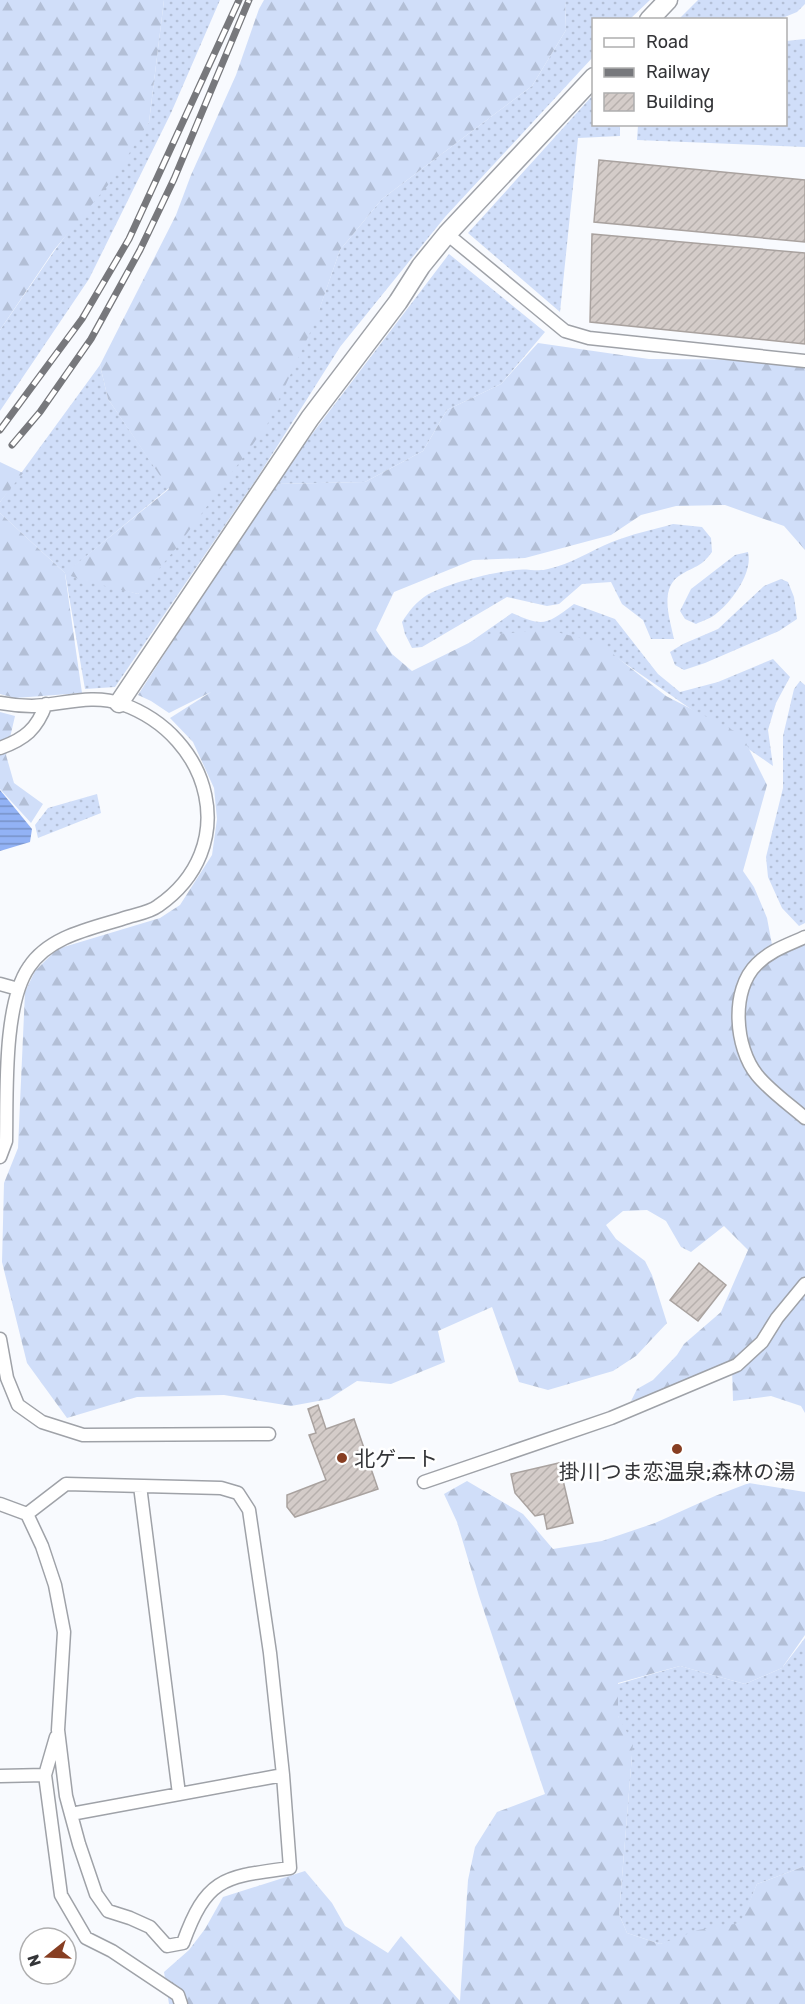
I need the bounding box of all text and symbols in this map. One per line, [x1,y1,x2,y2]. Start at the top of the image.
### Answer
legend [592,18,787,126]
text: Road [646,31,689,53]
text: Railway [646,61,710,83]
text: Building [646,91,714,113]
marker: 掛川つま恋温泉;森林の湯 [670,1442,684,1456]
place label: 北ゲート [354,1446,438,1471]
marker: 北ゲート [335,1451,349,1465]
place label: 掛川つま恋温泉;森林の湯 [559,1459,795,1484]
north arrow [18,1926,78,1986]
text: N [23,1952,45,1969]

